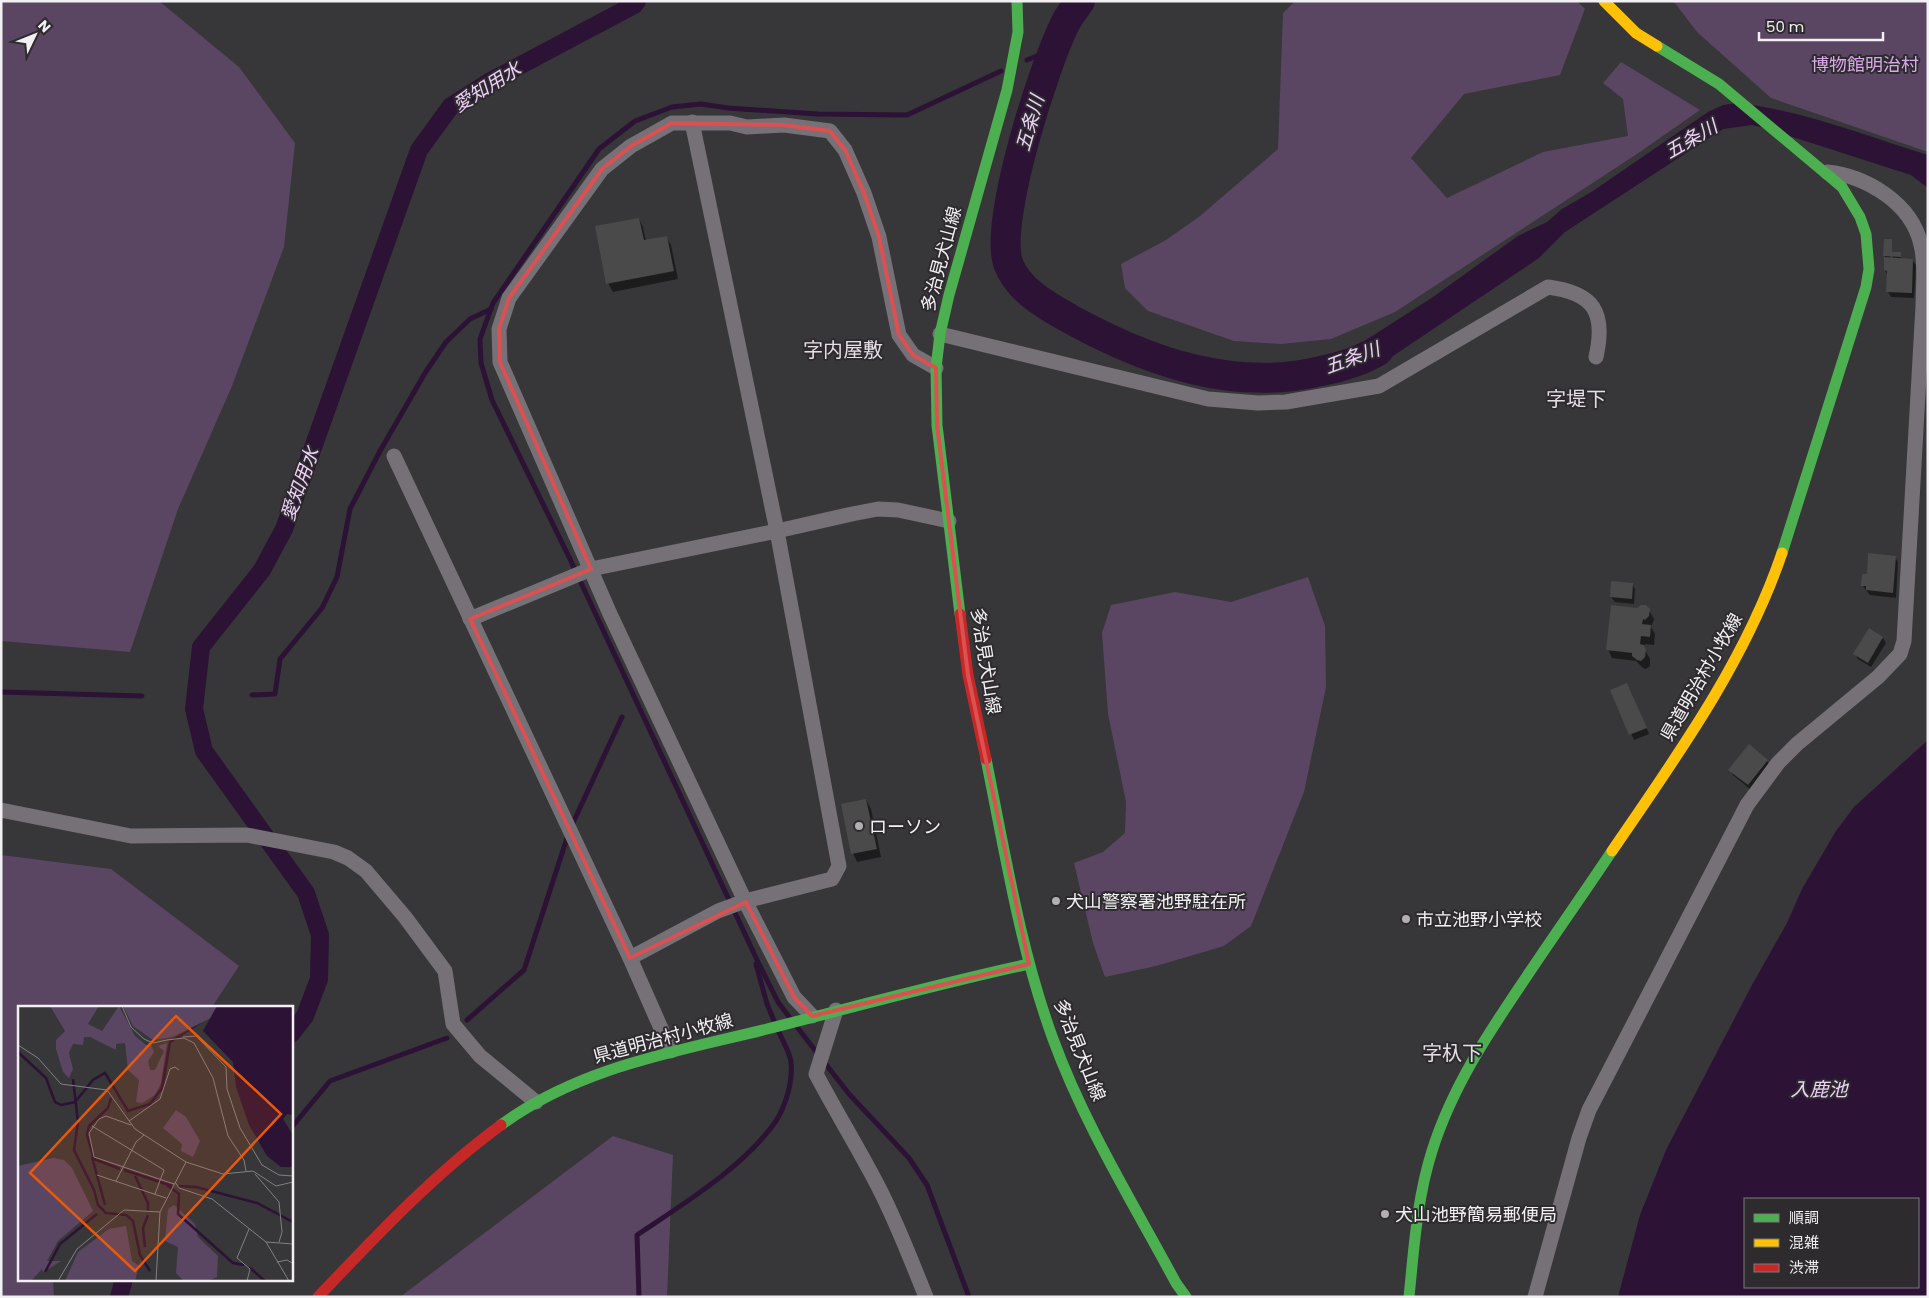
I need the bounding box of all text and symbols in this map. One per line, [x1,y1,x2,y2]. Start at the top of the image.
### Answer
north arrow [10,10,60,60]
scale bar [1759,10,1883,42]
text: N [34,15,55,37]
text: 50 m [1766,16,1804,37]
park label: 博物館明治村 [1811,52,1919,77]
water label: 愛知用水 [448,54,528,119]
water label: 五条川 [1009,90,1051,154]
water label: 五条川 [1660,112,1724,165]
street label: 多治見犬山線 [915,204,967,314]
water label: 五条川 [1321,335,1385,380]
district label: 字内屋敷 [803,336,883,364]
district label: 字堤下 [1546,385,1606,413]
water label: 愛知用水 [274,442,326,524]
street label: 多治見犬山線 [965,606,1007,716]
street label: 県道明治村小牧線 [1654,608,1748,746]
place label: ローソン [869,814,941,839]
marker: ローソン [853,820,865,832]
place label: 犬山警察署池野駐在所 [1066,889,1246,914]
marker: 犬山警察署池野駐在所 [1050,895,1062,907]
place label: 市立池野小学校 [1416,907,1542,932]
marker: 市立池野小学校 [1400,913,1412,925]
street label: 多治見犬山線 [1048,995,1112,1105]
inset map [18,1006,292,1280]
street label: 県道明治村小牧線 [590,1007,736,1069]
district label: 字杁下 [1422,1039,1482,1067]
water label: 入鹿池 [1790,1076,1849,1103]
legend [1744,1198,1919,1288]
place label: 犬山池野簡易郵便局 [1395,1202,1557,1227]
text: 順調 [1789,1207,1819,1228]
marker: 犬山池野簡易郵便局 [1379,1208,1391,1220]
text: 混雑 [1789,1232,1819,1253]
text: 渋滞 [1789,1257,1819,1278]

